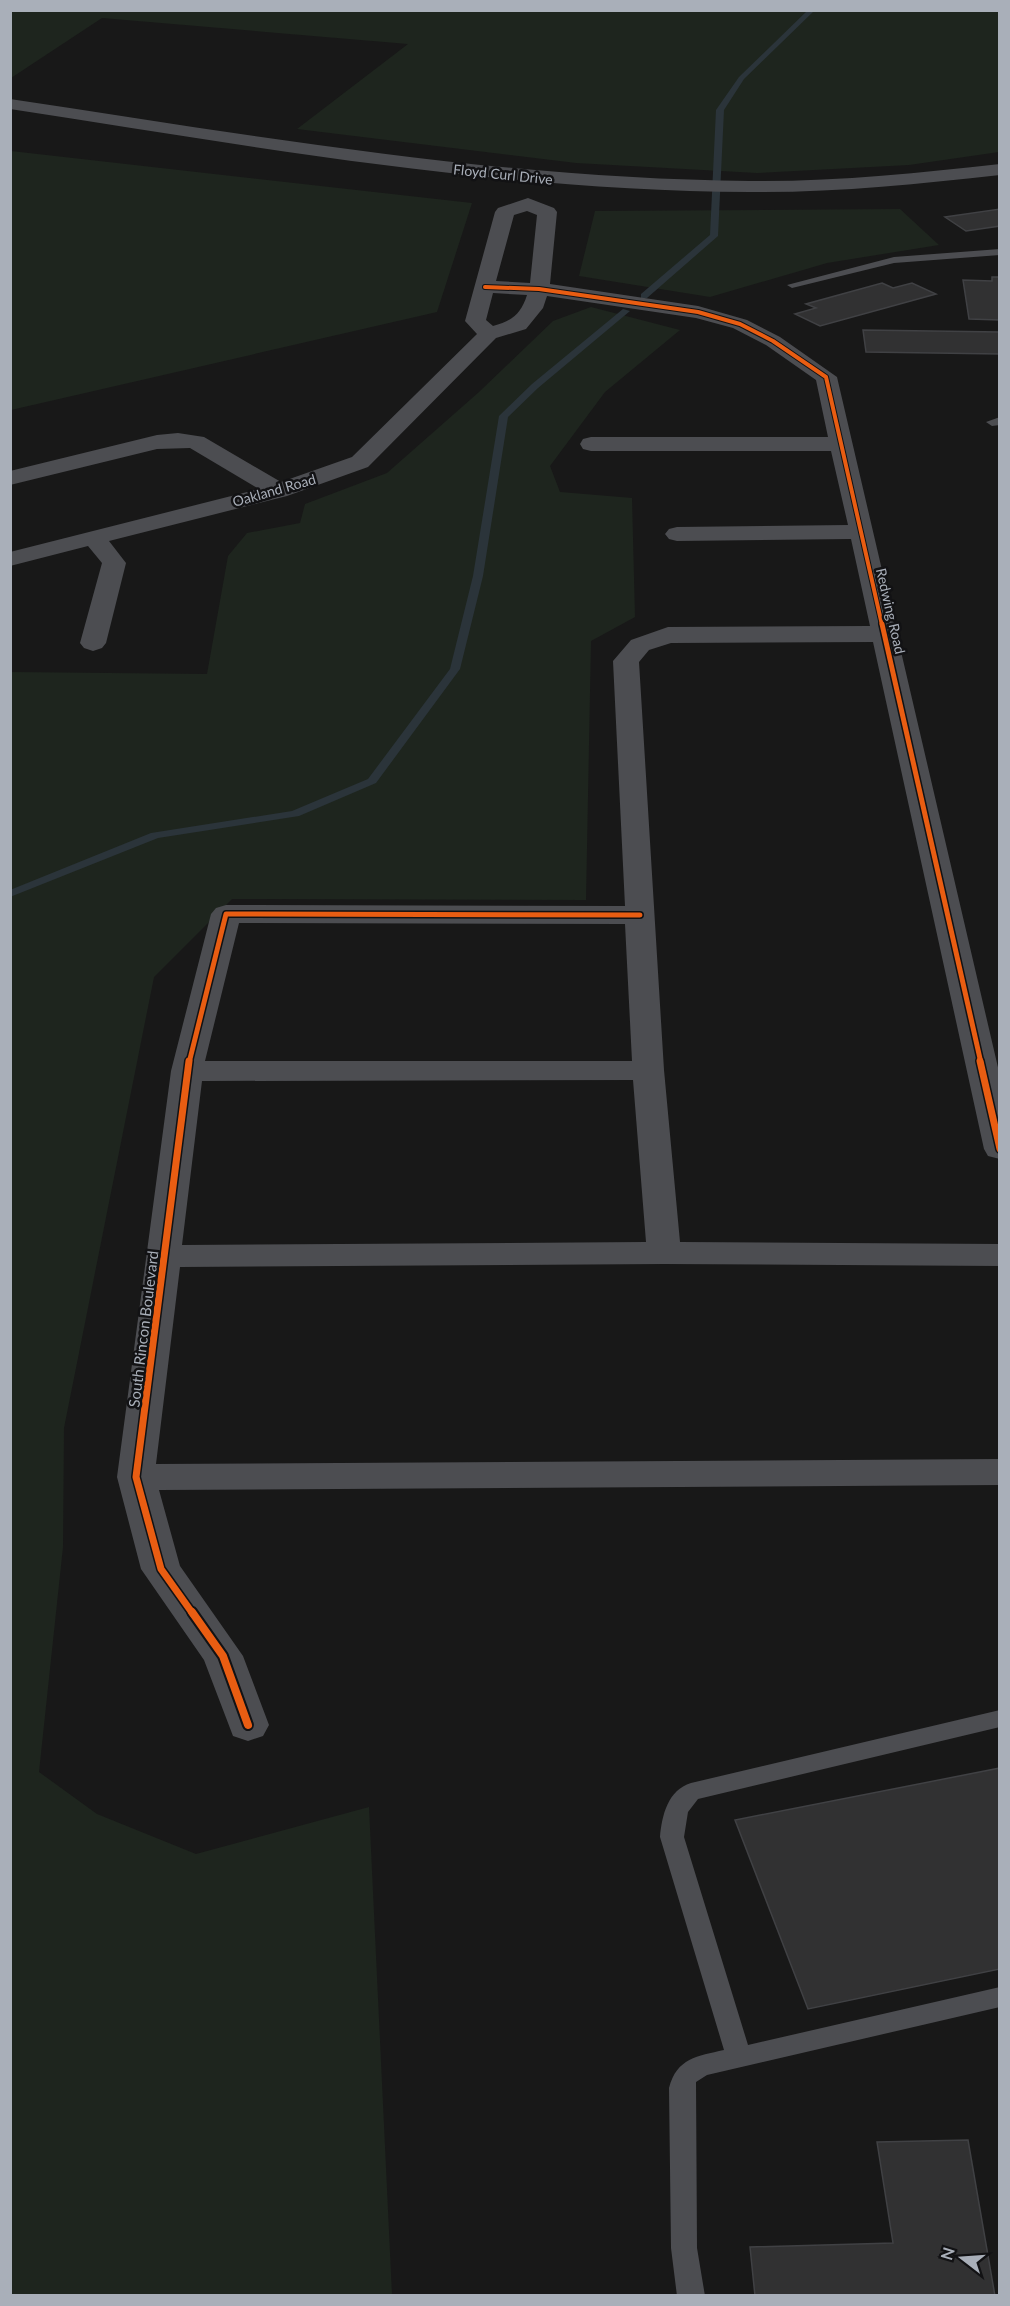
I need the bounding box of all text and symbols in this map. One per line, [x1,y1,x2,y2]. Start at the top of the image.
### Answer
street label: Floyd Curl Drive [453,160,553,188]
street label: Oakland Road [230,470,318,510]
street label: Redwing Road [873,566,909,656]
street label: South Rincon Boulevard [124,1250,162,1408]
north arrow [932,2228,992,2288]
text: N [936,2245,958,2262]

